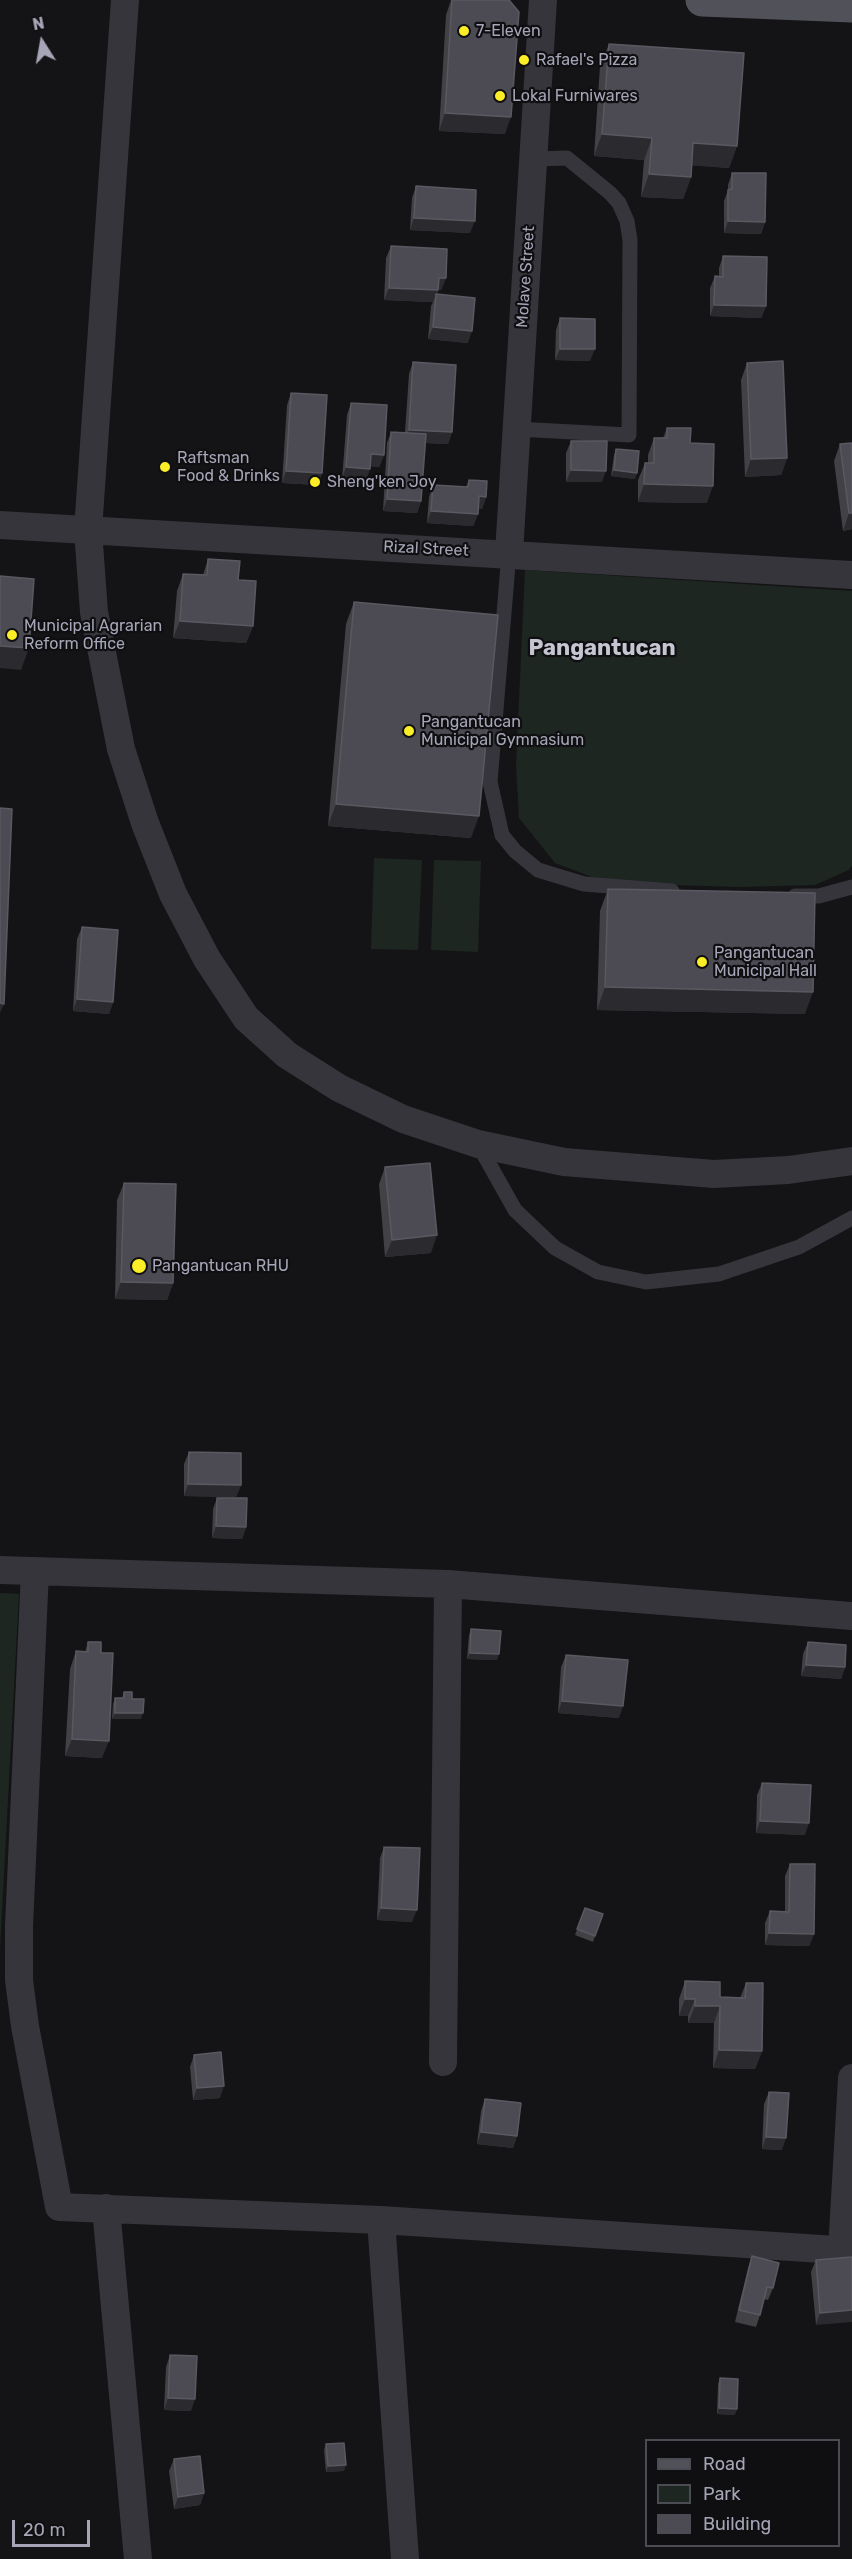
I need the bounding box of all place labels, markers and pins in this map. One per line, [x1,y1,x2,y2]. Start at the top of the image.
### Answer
place label: 7-Eleven [476,21,541,41]
marker: 7-Eleven [457,24,471,38]
place label: Rafael's Pizza [536,50,637,70]
marker: Rafael's Pizza [517,53,531,67]
place label: Lokal Furniwares [512,86,638,106]
marker: Lokal Furniwares [493,89,507,103]
place label: Raftsman Food & Drinks [177,448,280,486]
marker: Raftsman Food & Drinks [158,460,172,474]
place label: Sheng'ken Joy [327,472,437,492]
marker: Sheng'ken Joy [308,475,322,489]
place label: Municipal Agrarian Reform Office [24,616,162,654]
marker: Municipal Agrarian Reform Office [5,628,19,642]
place label: Pangantucan Municipal Gymnasium [421,712,584,750]
marker: Pangantucan Municipal Gymnasium [402,724,416,738]
place label: Pangantucan Municipal Hall [714,943,817,981]
marker: Pangantucan Municipal Hall [695,955,709,969]
place label: Pangantucan RHU [152,1256,289,1276]
marker: Pangantucan RHU [130,1257,148,1275]

